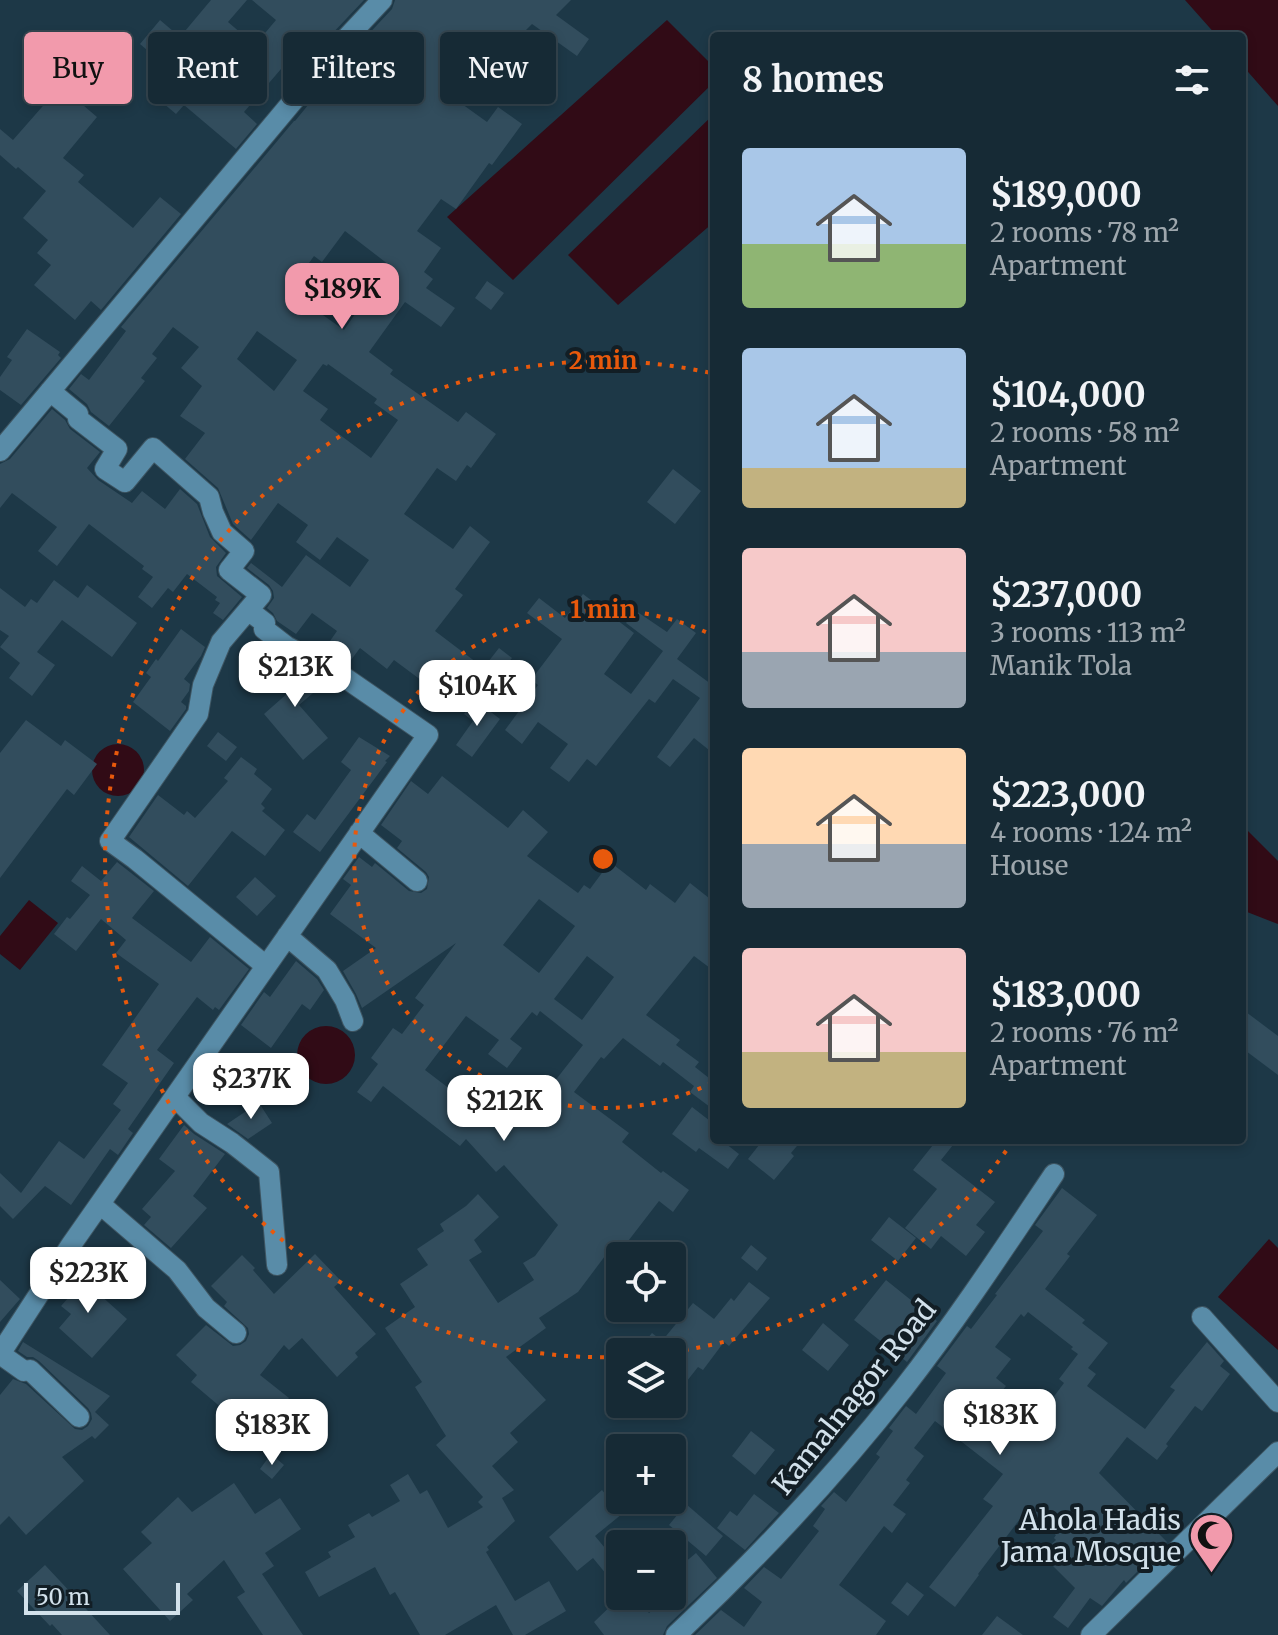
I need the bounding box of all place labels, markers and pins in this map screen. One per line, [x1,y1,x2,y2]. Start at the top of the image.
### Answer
pin: $189K [286,263,398,331]
pin: $213K [239,641,351,709]
pin: $104K [421,660,533,728]
centre of rings [589,845,617,873]
pin: $237K [195,1053,307,1121]
pin: $212K [448,1075,560,1143]
pin: $223K [32,1247,144,1315]
pin: $183K [944,1389,1056,1457]
pin: $183K [216,1399,328,1467]
place label: Ahola Hadis Jama Mosque [1000,1502,1181,1570]
mosque icon: Ahola Hadis Jama Mosque [1188,1512,1236,1575]

